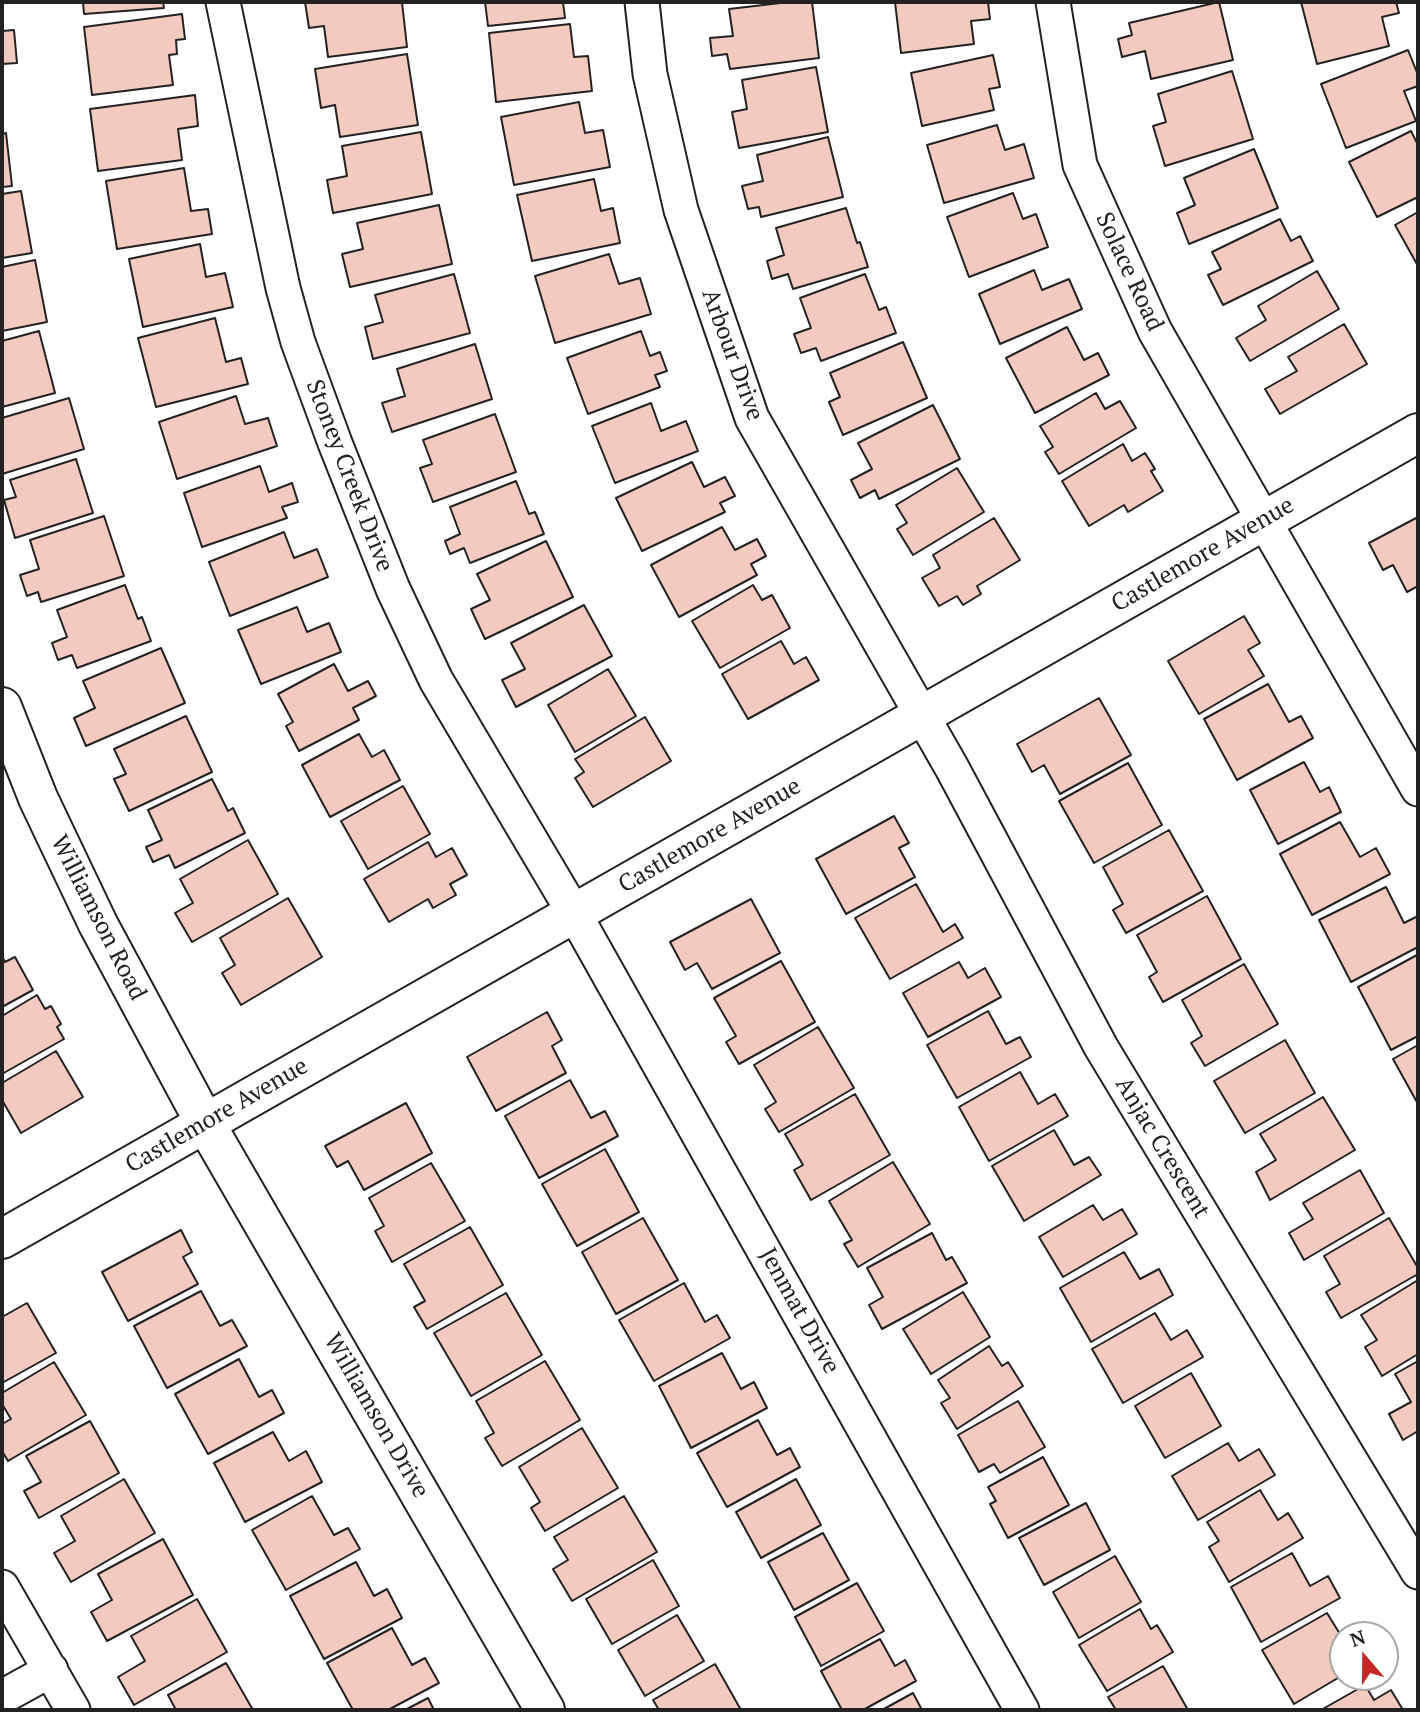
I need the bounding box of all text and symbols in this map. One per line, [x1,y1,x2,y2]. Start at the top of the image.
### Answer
street label: Solace Road [1089,208,1169,336]
street label: Arbour Drive [695,285,769,425]
street label: Stoney Creek Drive [299,376,399,576]
street label: Castlemore Avenue [1107,491,1299,619]
street label: Castlemore Avenue [614,772,806,900]
street label: Williamson Road [44,831,152,1005]
street label: Castlemore Avenue [121,1052,313,1180]
street label: Anjac Crescent [1109,1072,1215,1224]
street label: Jenmat Drive [753,1243,845,1379]
street label: Williamson Drive [317,1329,435,1503]
north arrow [1329,1621,1399,1691]
text: N [1346,1623,1368,1652]

